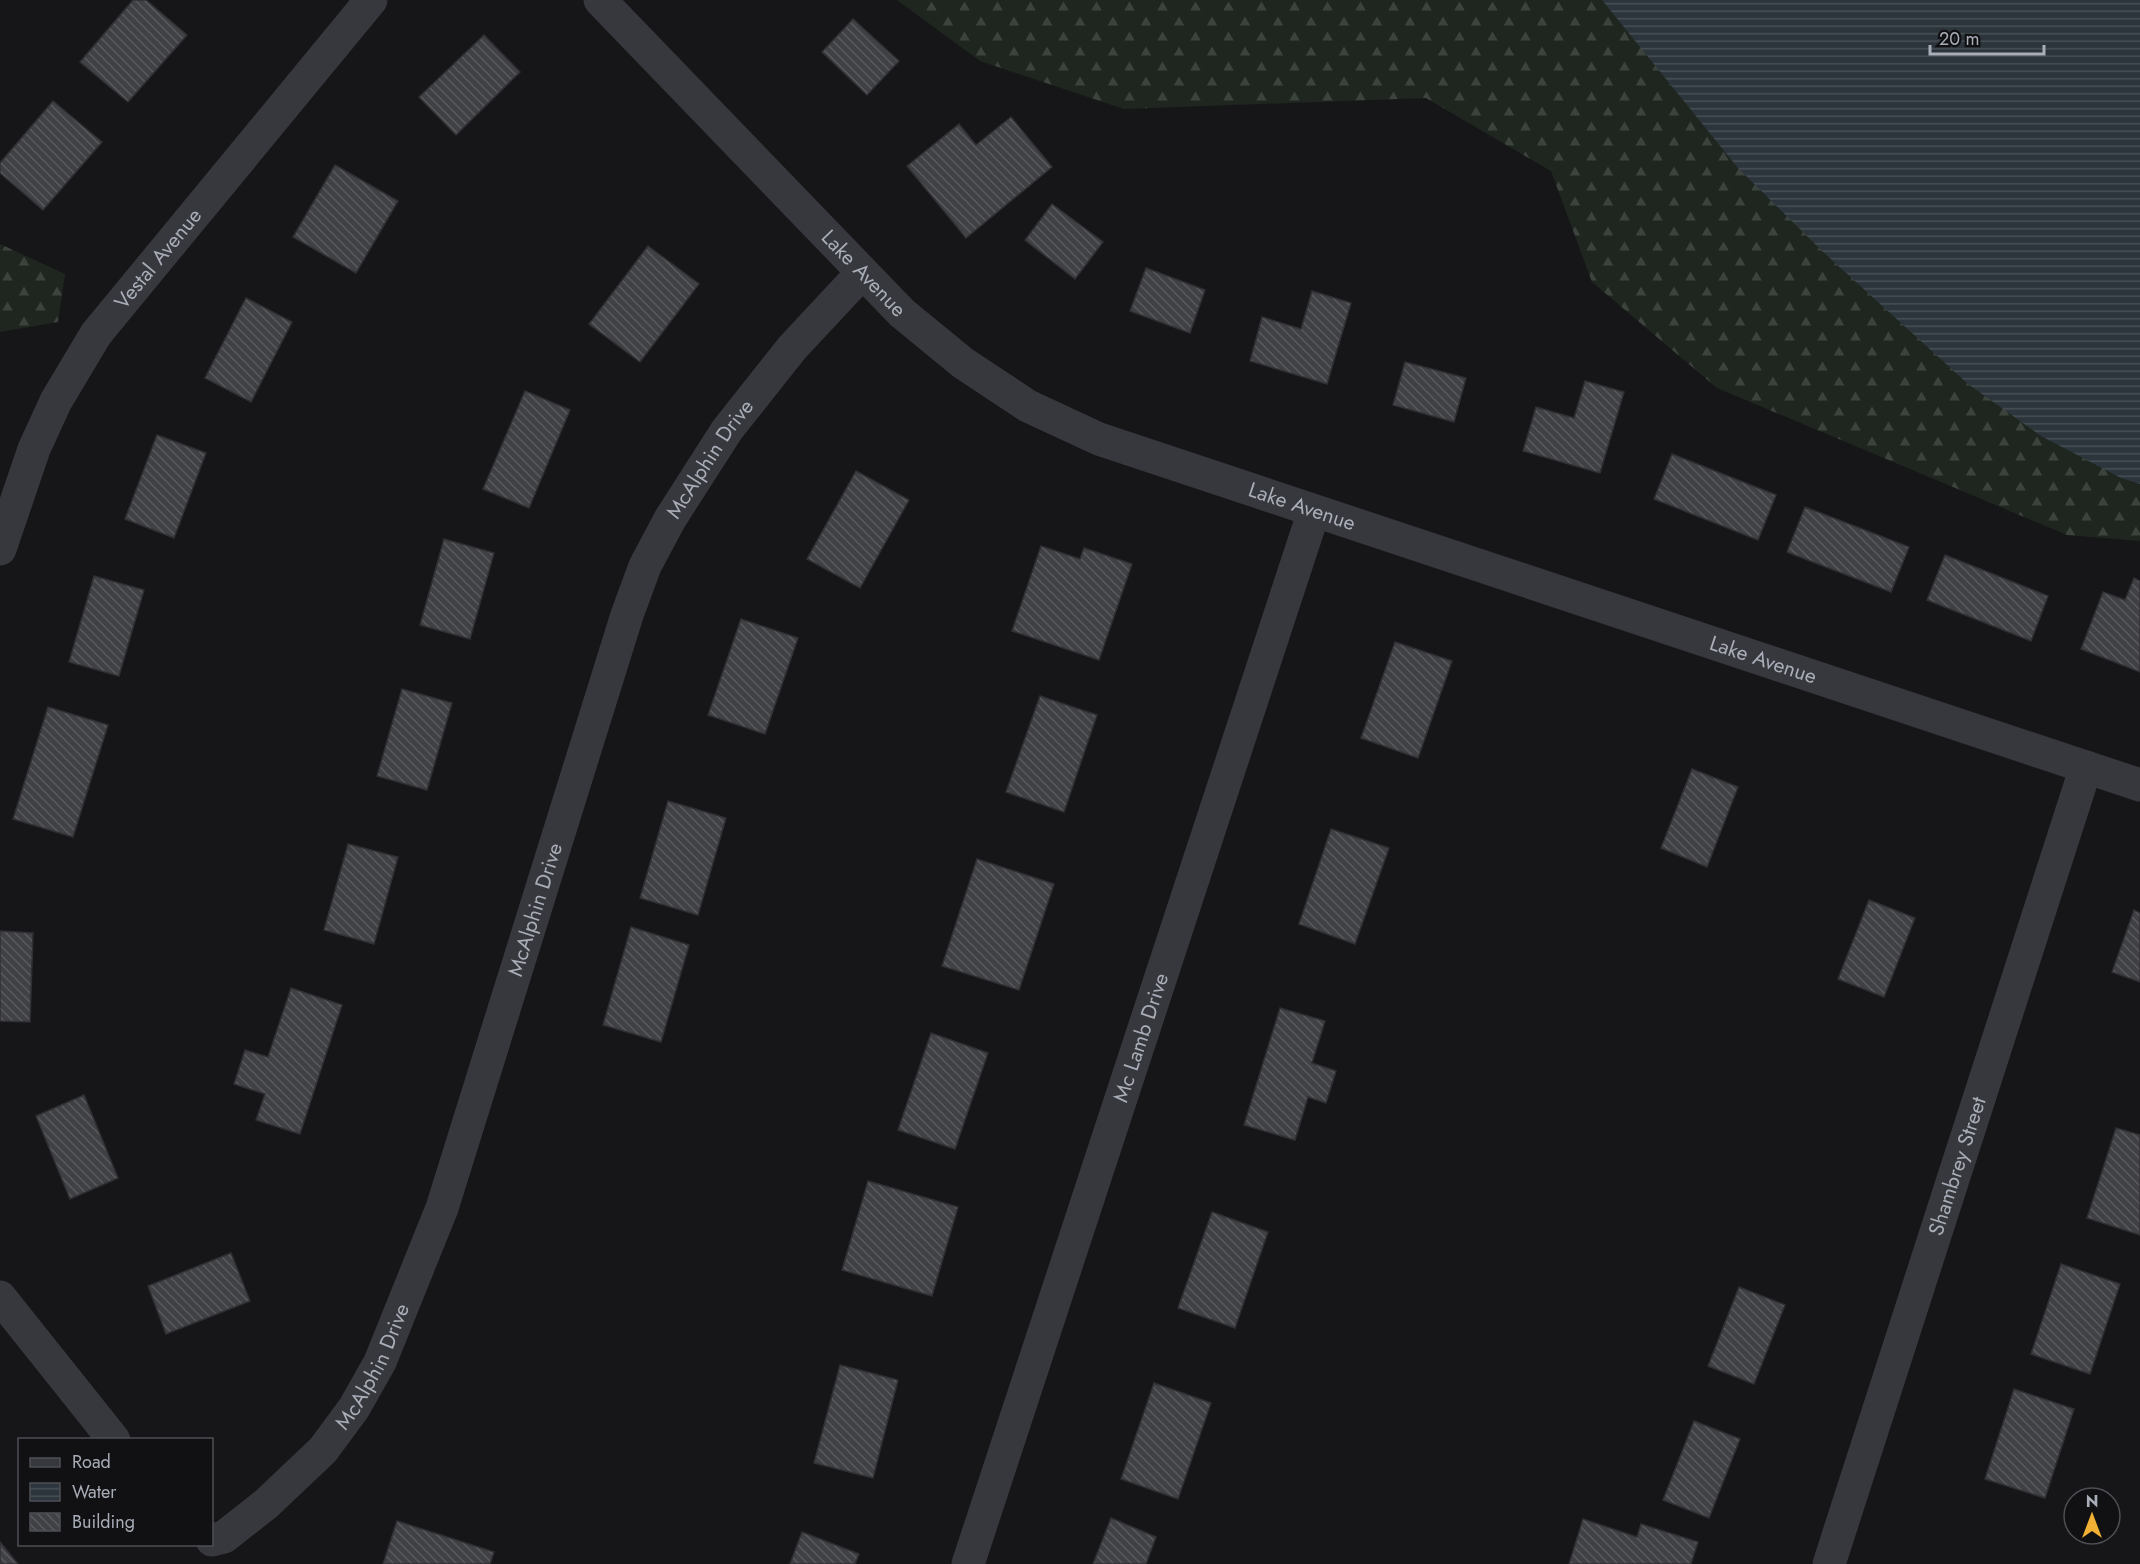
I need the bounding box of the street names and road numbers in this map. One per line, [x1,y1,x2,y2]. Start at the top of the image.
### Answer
street label: Vestal Avenue [107,201,209,316]
street label: Lake Avenue [814,223,913,324]
street label: McAlphin Drive [659,393,761,525]
street label: Lake Avenue [1245,475,1360,538]
street label: Lake Avenue [1706,628,1821,692]
street label: McAlphin Drive [500,839,570,980]
street label: Mc Lamb Drive [1106,969,1176,1106]
street label: Shambrey Street [1921,1093,1994,1239]
street label: McAlphin Drive [328,1299,417,1436]

